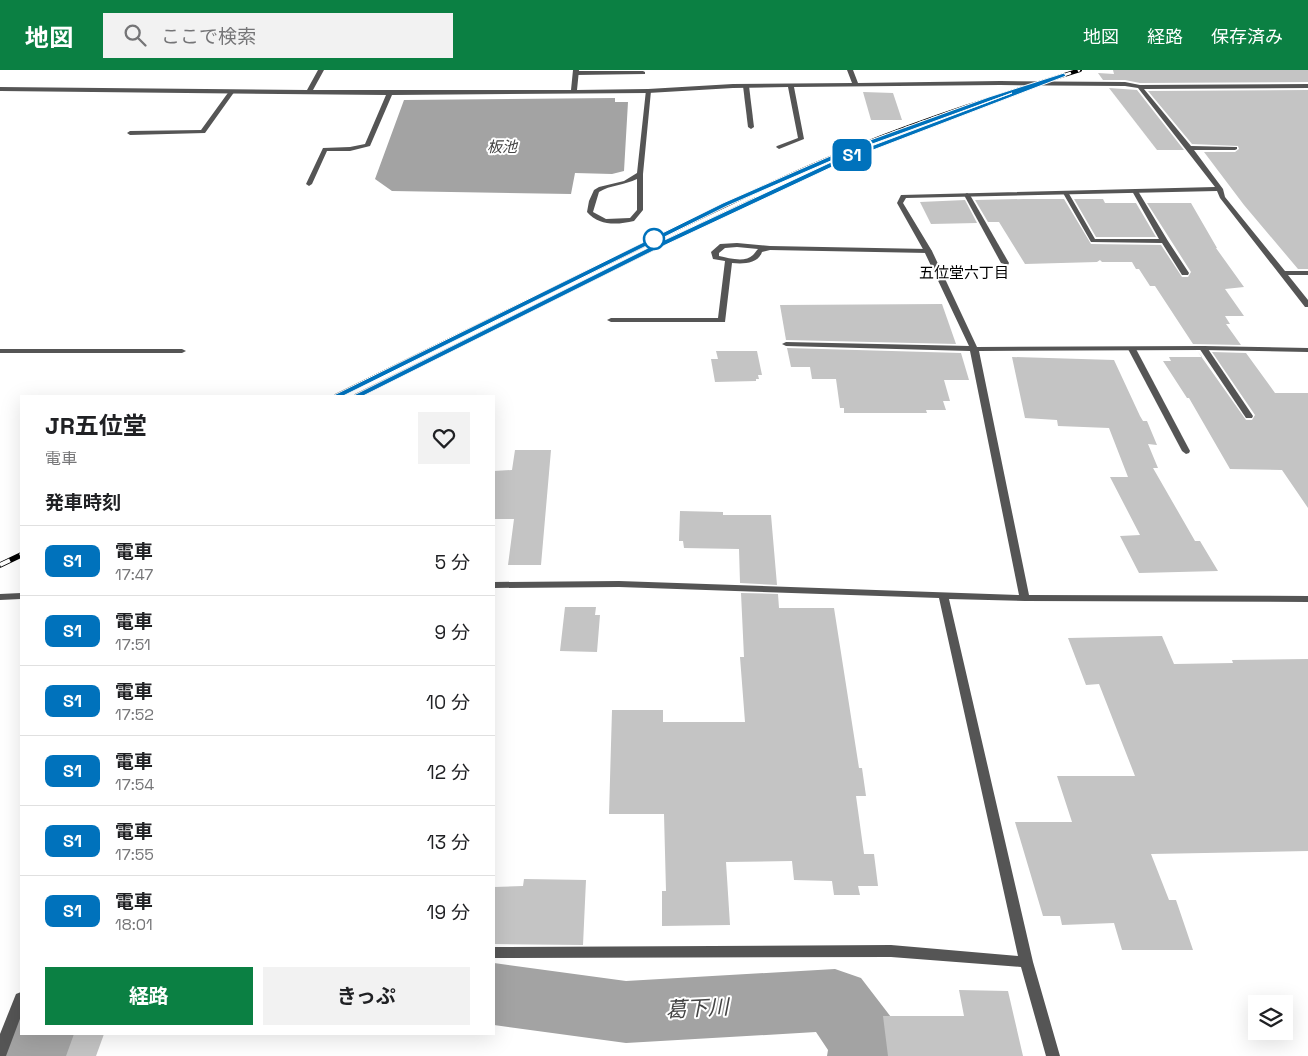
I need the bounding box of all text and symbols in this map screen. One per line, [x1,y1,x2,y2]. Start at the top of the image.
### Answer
search box [103,13,453,58]
icon: search [121,21,149,49]
text: 地図 [25,22,73,53]
text: ここで検索 [161,24,256,49]
text: 地図 [1083,25,1119,48]
text: 経路 [1147,25,1183,48]
text: 保存済み [1211,25,1283,48]
water label: 板池 [487,137,519,156]
line badge: S1 [830,139,874,171]
text: S1 [842,143,862,166]
unlabelled marker [643,228,665,250]
district label: 五位堂六丁目 [919,263,1009,282]
text: JR五位堂 [45,410,147,441]
button: heart [418,412,470,464]
text: 電車 [45,448,77,469]
text: 発車時刻 [45,490,121,515]
text: 電車 [115,539,153,564]
text: S1 [63,549,82,572]
text: 5 分 [435,550,470,575]
text: 17:47 [115,564,153,585]
text: 電車 [115,609,153,634]
text: S1 [63,619,82,642]
text: 9 分 [434,620,470,645]
text: 17:51 [115,634,151,655]
text: 電車 [115,679,153,704]
text: S1 [63,689,82,712]
text: 10 分 [426,690,470,715]
text: 17:52 [115,704,154,725]
text: 電車 [115,749,153,774]
text: S1 [63,759,82,782]
text: 12 分 [427,760,470,785]
text: 17:54 [115,774,154,795]
text: 電車 [115,819,153,844]
text: S1 [63,829,82,852]
text: 13 分 [427,830,470,855]
text: 17:55 [115,844,154,865]
text: 電車 [115,889,153,914]
text: S1 [63,899,82,922]
text: 19 分 [427,900,470,925]
text: 18:01 [115,914,153,935]
button: 経路 [45,967,253,1025]
button: きっぷ [263,967,470,1025]
water label: 葛下川 [665,993,731,1023]
map controls [1248,995,1293,1040]
button: layers [1248,995,1293,1040]

